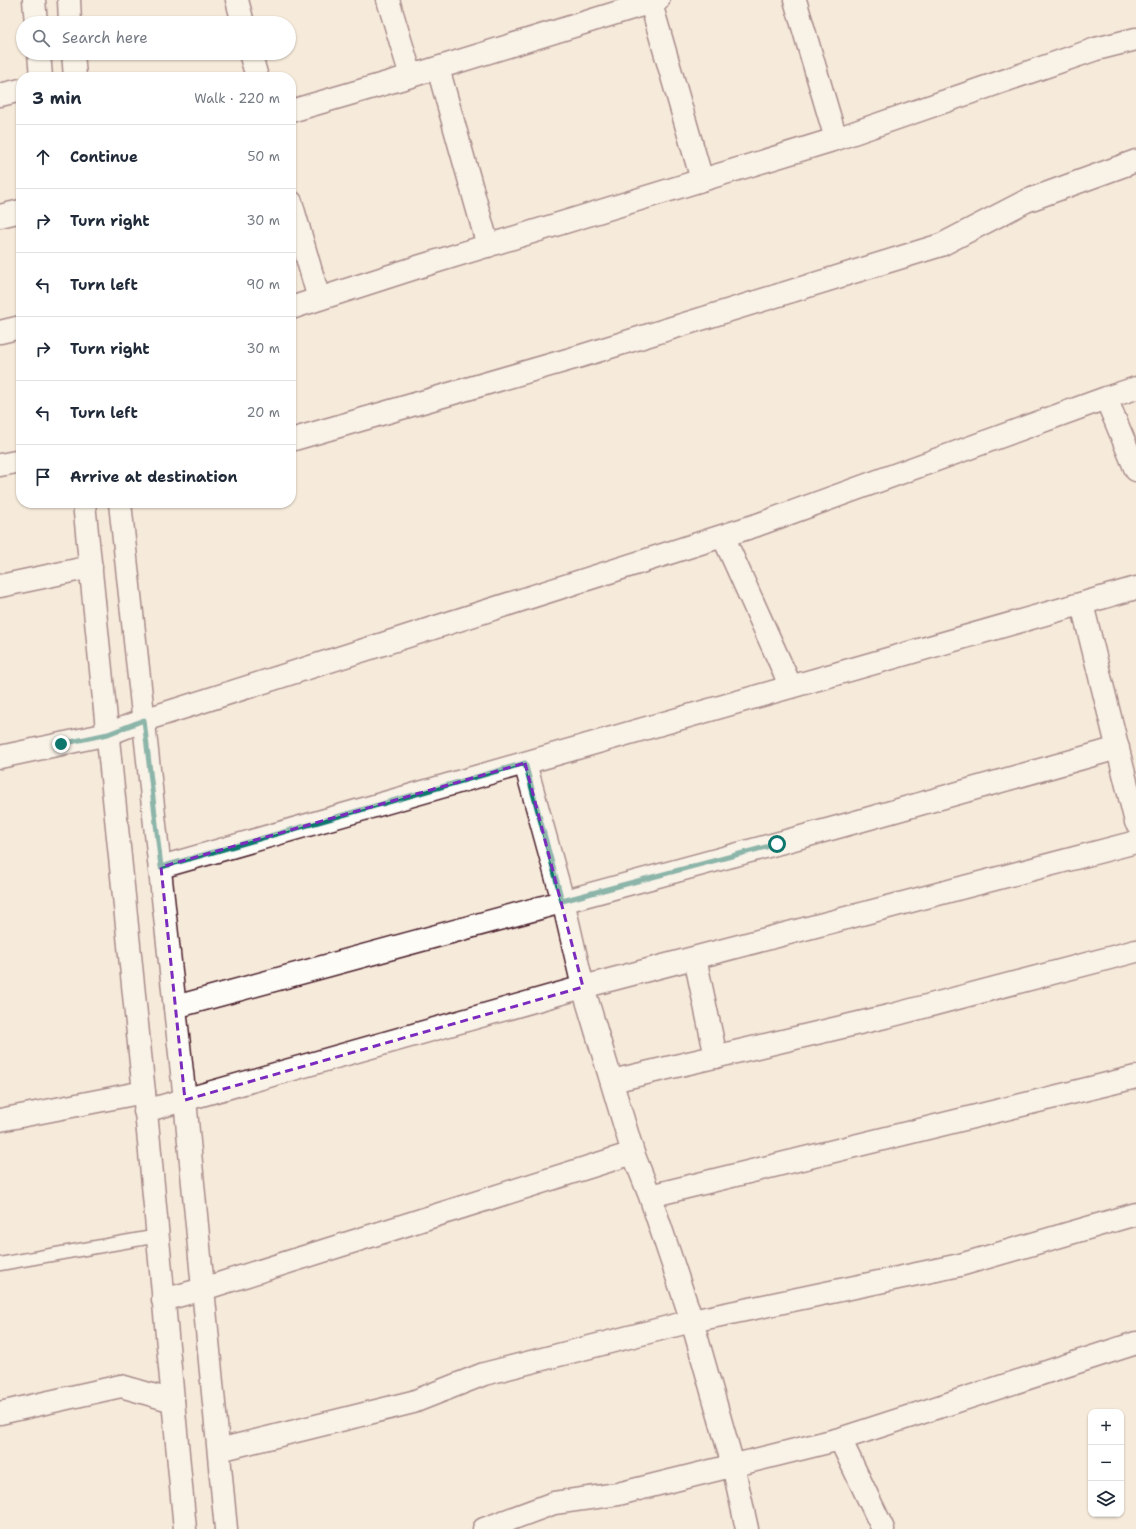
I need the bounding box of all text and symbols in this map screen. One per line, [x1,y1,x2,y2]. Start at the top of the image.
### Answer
search box [16,16,296,60]
icon: search [30,27,52,49]
text: Search here [62,28,148,48]
text: 3 min [32,87,82,109]
text: Walk · 220 m [194,90,280,107]
icon: ahead [32,146,54,168]
text: Continue [70,147,138,167]
text: 50 m [247,148,280,165]
icon: right [32,210,54,232]
text: Turn right [70,211,150,231]
text: 30 m [246,212,280,229]
icon: left [32,274,54,296]
text: Turn left [70,275,138,295]
text: 90 m [246,276,280,293]
icon: right [32,338,54,360]
text: Turn right [70,339,150,359]
text: 30 m [246,340,280,357]
icon: left [32,402,54,424]
text: Turn left [70,403,138,423]
text: 20 m [247,404,280,421]
icon: arrive [32,466,54,488]
text: Arrive at destination [70,467,238,487]
route end [52,735,70,753]
route start [768,835,786,853]
map controls [1088,1409,1124,1517]
button: + [1088,1409,1124,1445]
button: − [1088,1445,1124,1481]
button: layers [1088,1481,1124,1517]

